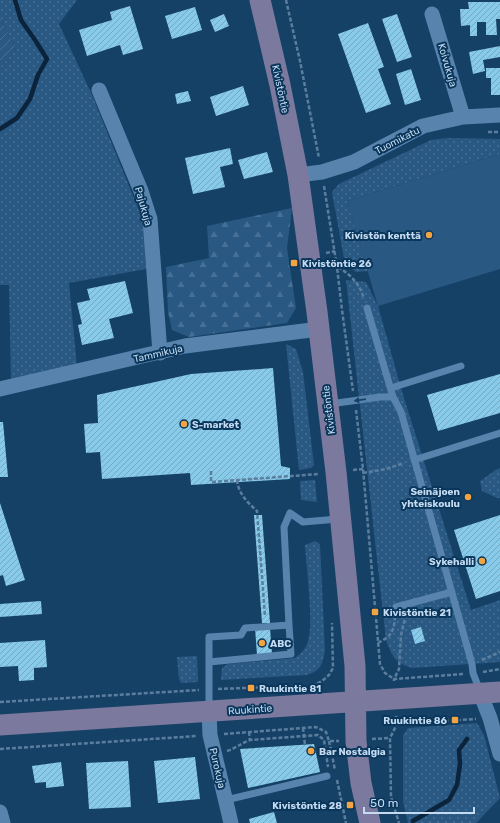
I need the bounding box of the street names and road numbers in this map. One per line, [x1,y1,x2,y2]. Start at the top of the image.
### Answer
street label: Koivukuja [435,42,459,88]
street label: Kivistöntie [269,64,291,115]
street label: Tuomikatu [373,125,422,157]
street label: Pajukuja [132,186,154,227]
street label: Tammikuja [133,343,184,365]
street label: Kivistöntie [320,384,338,435]
street label: Ruukintie [228,702,273,718]
street label: Purokuja [207,747,228,790]

